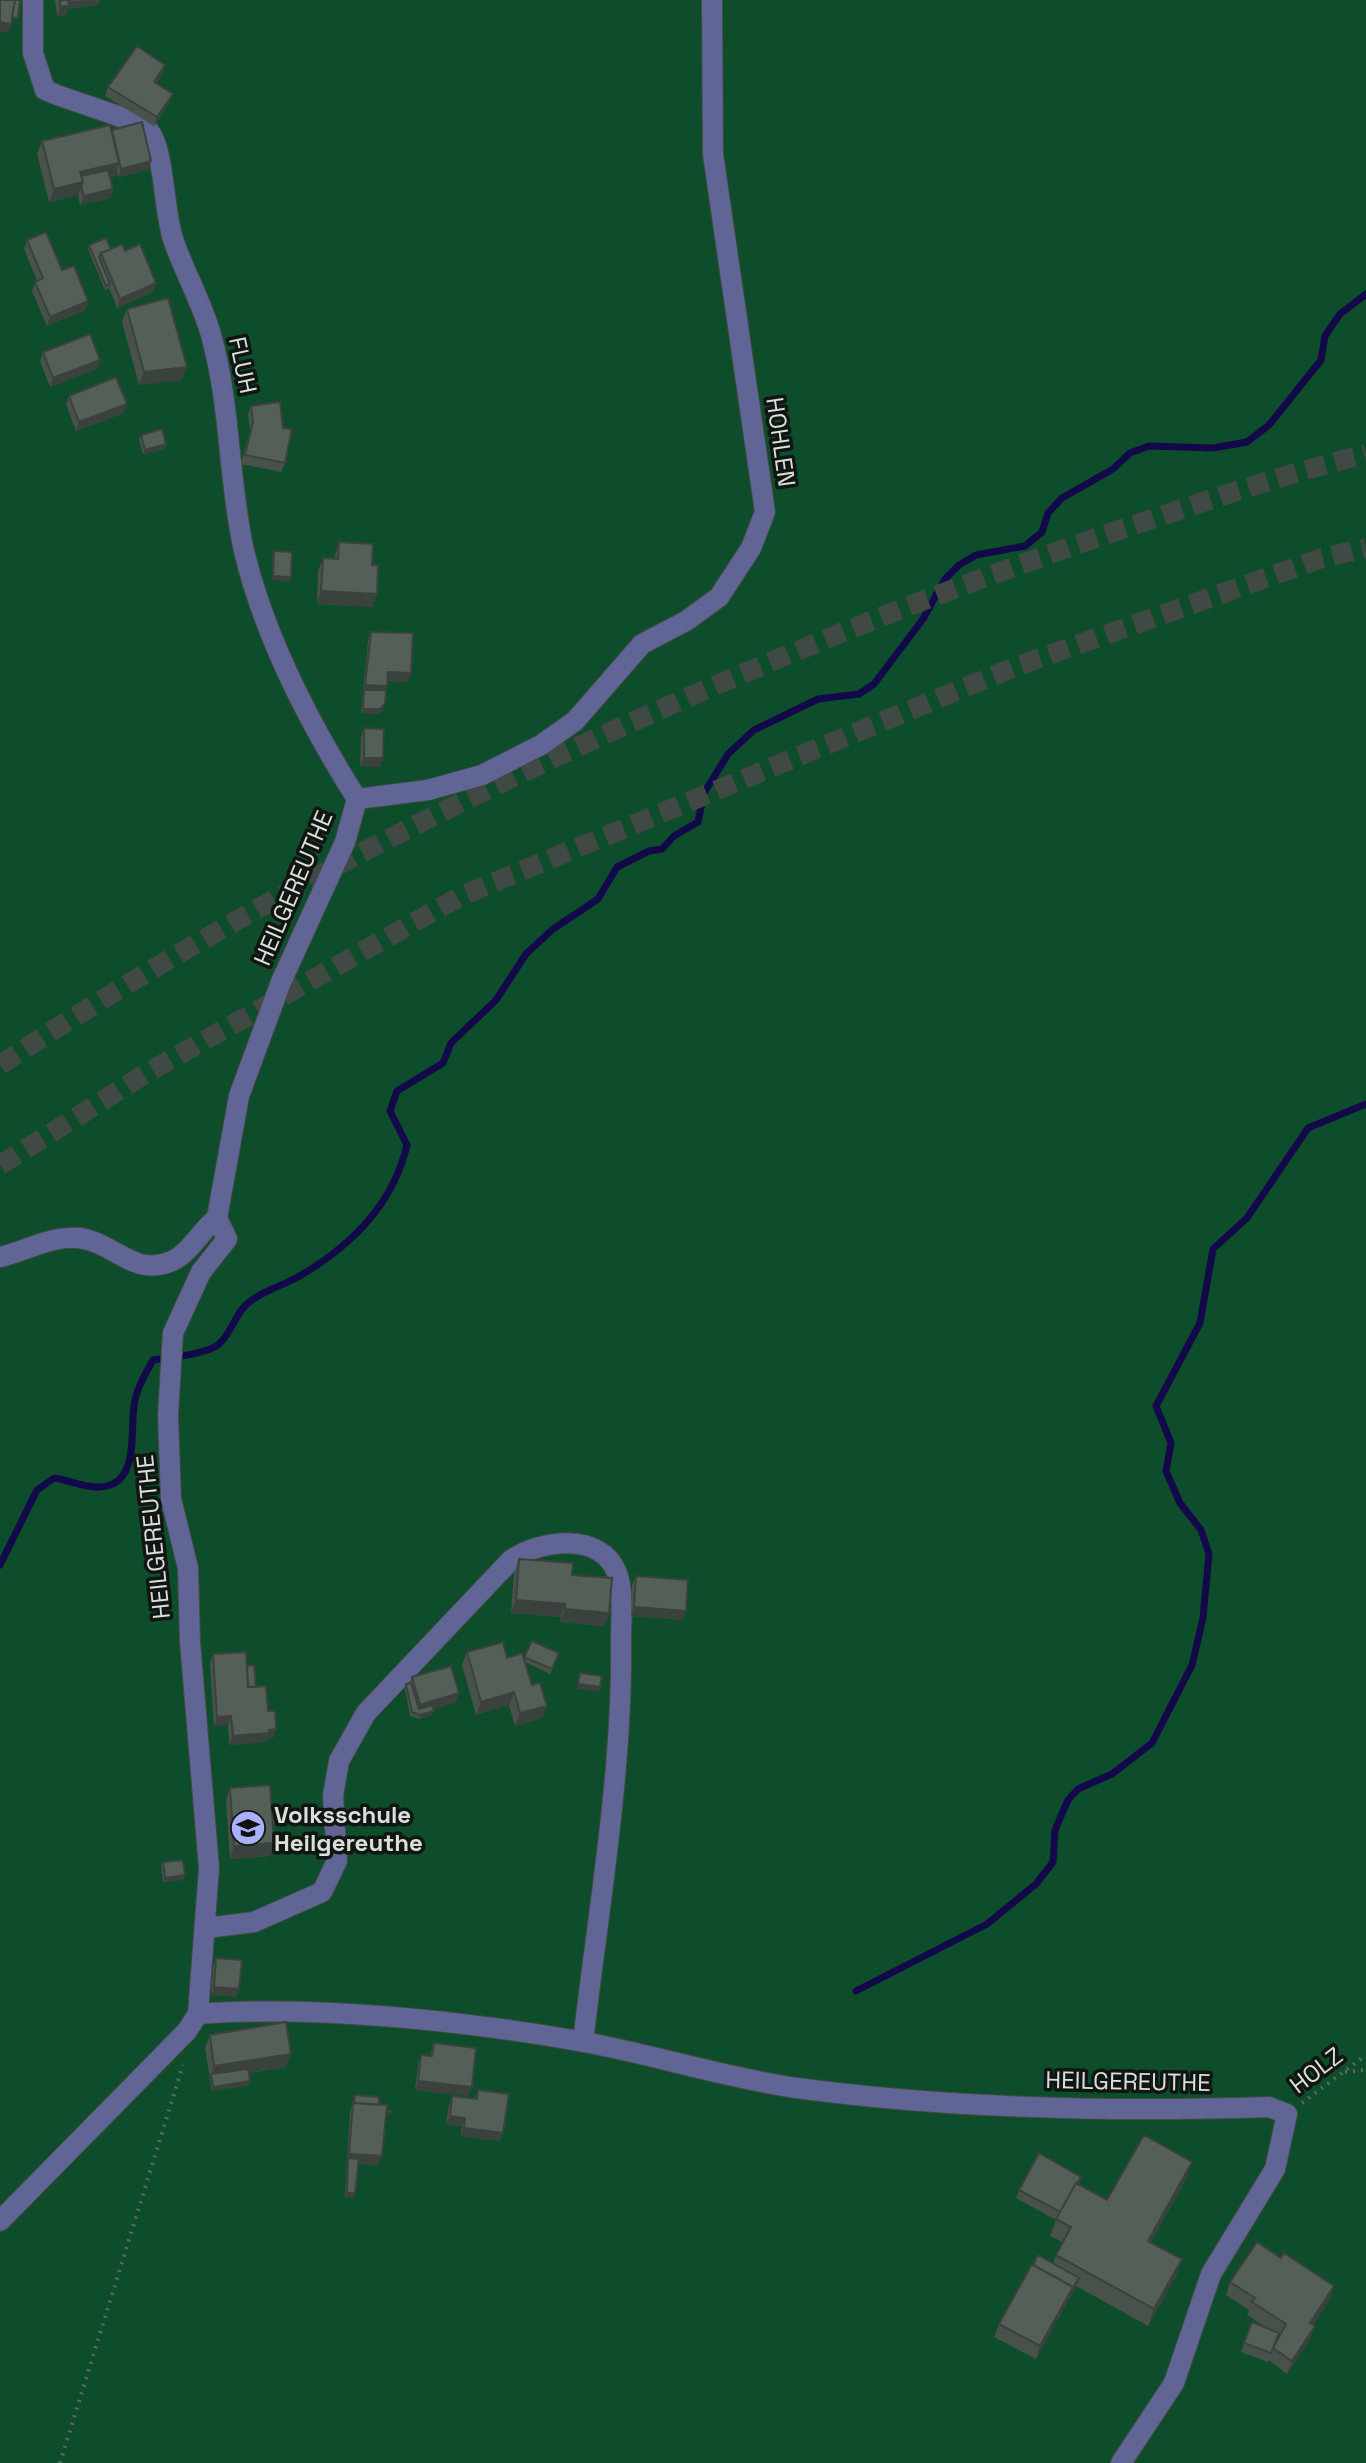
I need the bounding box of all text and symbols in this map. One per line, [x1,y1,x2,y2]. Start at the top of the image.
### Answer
street label: FLUH [222,334,264,396]
street label: HOHLEN [759,395,803,489]
street label: HEILGEREUTHE [246,806,340,970]
street label: HEILGEREUTHE [129,1453,177,1621]
place label: Volksschule Heilgereuthe [274,1799,423,1858]
school or university icon: Volksschule Heilgereuthe [229,1809,267,1847]
street label: HOLZ [1283,2040,1349,2100]
street label: HEILGEREUTHE [1045,2064,1211,2098]

